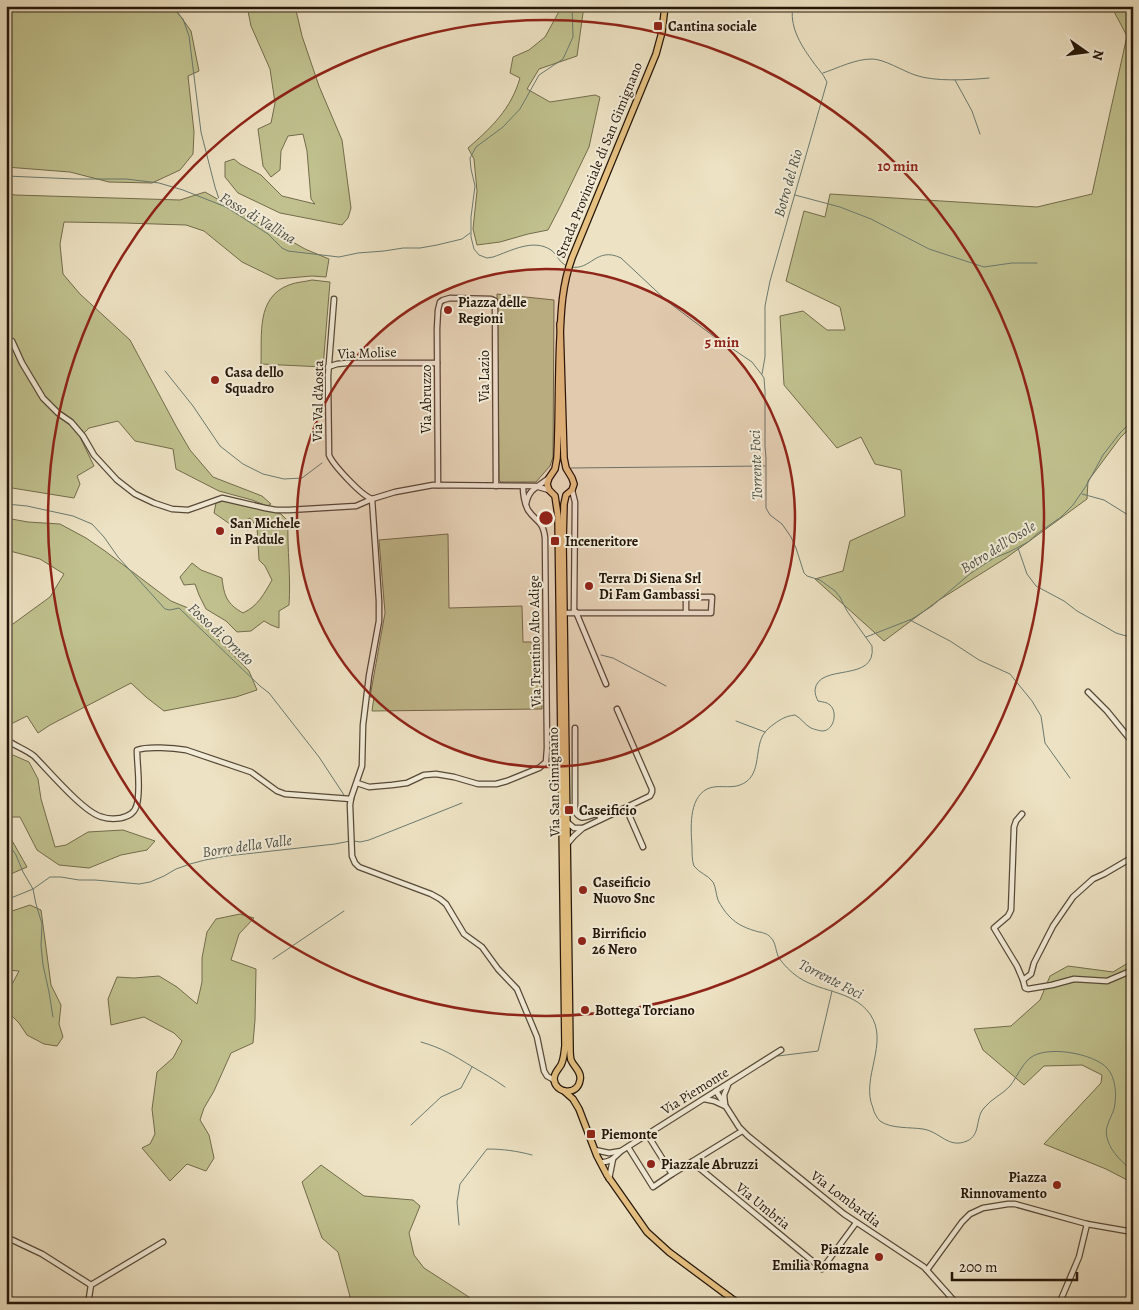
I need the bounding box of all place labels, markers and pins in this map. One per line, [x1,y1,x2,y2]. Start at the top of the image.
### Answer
place label: Cantina sociale [668,17,758,36]
marker: Cantina sociale [652,20,664,32]
place label: Piazza delle Regioni [458,293,527,328]
marker: Piazza delle Regioni [442,304,454,316]
place label: Casa dello Squadro [225,363,284,398]
marker: Casa dello Squadro [209,374,221,386]
centre of rings [537,509,555,527]
place label: San Michele in Padule [230,514,301,549]
marker: San Michele in Padule [214,525,226,537]
place label: Inceneritore [565,532,639,551]
marker: Inceneritore [549,535,561,547]
place label: Terra Di Siena Srl Di Fam Gambassi [599,569,702,604]
marker: Terra Di Siena Srl Di Fam Gambassi [583,580,595,592]
place label: Caseificio [579,801,637,820]
marker: Caseificio [563,804,575,816]
place label: Caseificio Nuovo Snc [593,873,655,908]
marker: Caseificio Nuovo Snc [577,884,589,896]
place label: Birrificio 26 Nero [592,924,646,959]
marker: Birrificio 26 Nero [576,935,588,947]
place label: Bottega Torciano [595,1001,695,1020]
marker: Bottega Torciano [579,1004,591,1016]
place label: Piemonte [601,1125,658,1144]
marker: Piemonte [585,1128,597,1140]
place label: Piazzale Abruzzi [661,1155,758,1174]
marker: Piazzale Abruzzi [645,1158,657,1170]
place label: Piazza Rinnovamento [960,1168,1047,1203]
marker: Piazza Rinnovamento [1051,1179,1063,1191]
place label: Piazzale Emilia Romagna [772,1240,870,1275]
marker: Piazzale Emilia Romagna [873,1251,885,1263]

